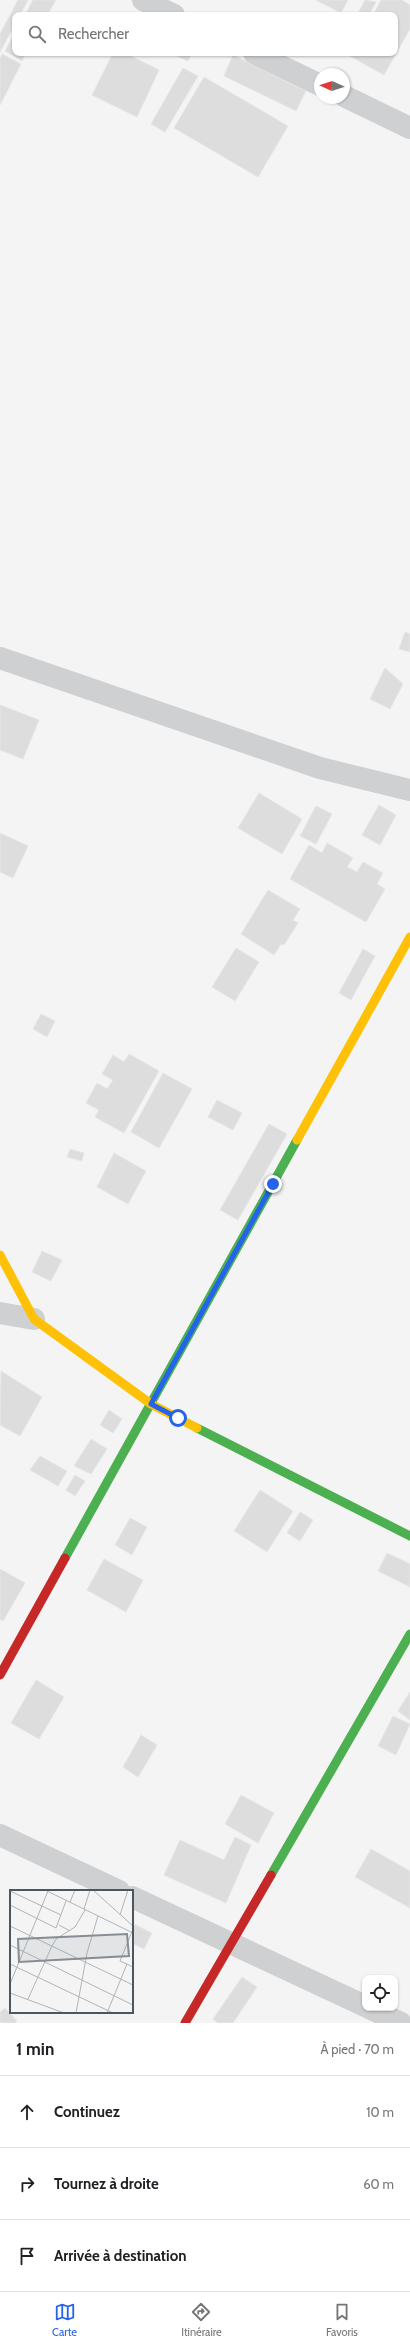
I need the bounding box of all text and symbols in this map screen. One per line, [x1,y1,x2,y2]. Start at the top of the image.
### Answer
search box [12,12,398,56]
icon: search [26,23,48,45]
text: Rechercher [58,25,129,43]
north arrow [314,68,350,104]
route end [264,1175,282,1193]
route start [169,1409,187,1427]
inset map [10,1890,133,2013]
map controls [362,1975,398,2011]
button: locate [362,1975,398,2011]
text: 1 min [16,2039,54,2059]
text: À pied · 70 m [320,2041,394,2057]
icon: ahead [16,2101,38,2123]
text: Continuez [54,2103,120,2121]
text: 10 m [366,2104,394,2120]
icon: right [16,2173,38,2195]
text: Tournez à droite [54,2175,159,2193]
text: 60 m [363,2176,394,2192]
icon: arrive [16,2245,38,2267]
text: Arrivée à destination [54,2247,186,2265]
tab: Carte [52,2301,77,2339]
tab: Itinéraire [181,2301,222,2339]
tab: Favoris [326,2301,358,2339]

